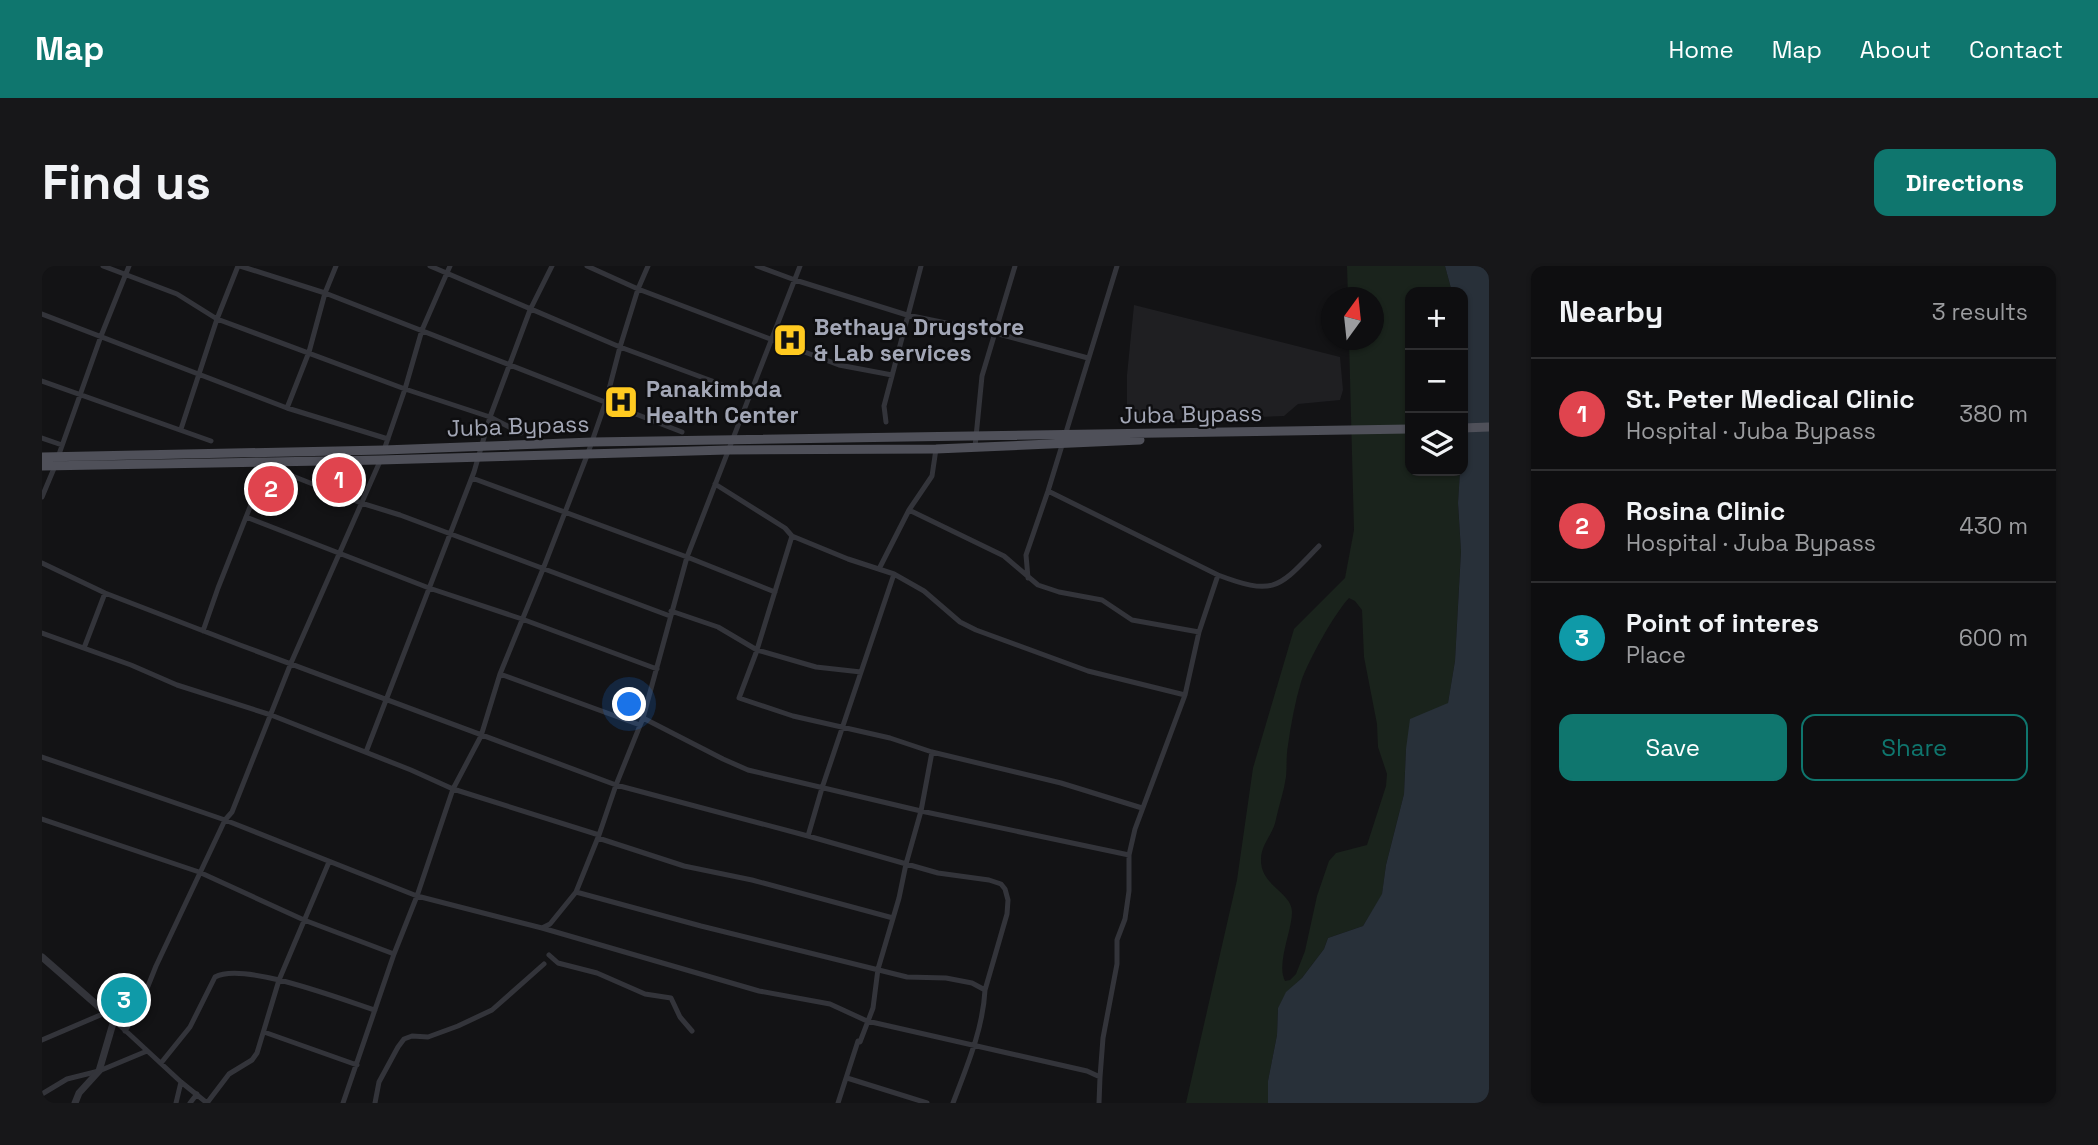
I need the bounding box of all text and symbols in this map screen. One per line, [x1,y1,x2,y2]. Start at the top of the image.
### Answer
text: Map [35,28,104,70]
text: Home [1668,34,1734,65]
text: Map [1772,34,1822,65]
text: About [1860,34,1931,65]
text: Contact [1969,34,2063,65]
button: Directions [1874,149,2056,216]
text: Find us [42,151,211,213]
north arrow [1321,287,1384,350]
map controls [1405,287,1468,476]
button: + [1405,287,1468,350]
text: Nearby [1559,292,1663,331]
text: 3 results [1932,297,2028,327]
place label: Bethaya Drugstore & Lab services [814,312,1024,368]
hospital icon: Bethaya Drugstore & Lab services [771,321,809,359]
button: − [1405,350,1468,413]
place label: Panakimbda Health Center [646,374,799,430]
text: St. Peter Medical Clinic [1626,382,1914,416]
hospital icon: Panakimbda Health Center [602,383,640,421]
street label: Juba Bypass [1119,398,1263,430]
text: 1 [1577,399,1587,429]
text: 380 m [1959,399,2028,429]
street label: Juba Bypass [446,409,590,443]
button: layers [1405,413,1468,476]
text: Hospital · Juba Bypass [1626,416,1876,446]
pin: 1 [316,454,362,506]
pin: 2 [248,463,294,515]
text: Rosina Clinic [1626,494,1785,528]
text: 2 [1575,511,1589,541]
text: 430 m [1959,511,2028,541]
text: Hospital · Juba Bypass [1626,528,1876,558]
text: Point of interes [1626,606,1819,640]
text: 3 [1575,623,1589,653]
text: 600 m [1959,623,2028,653]
text: Place [1626,640,1686,670]
your location [612,687,646,721]
button: Save [1559,714,1787,781]
button: Share [1801,714,2028,781]
pin: 3 [101,974,147,1026]

